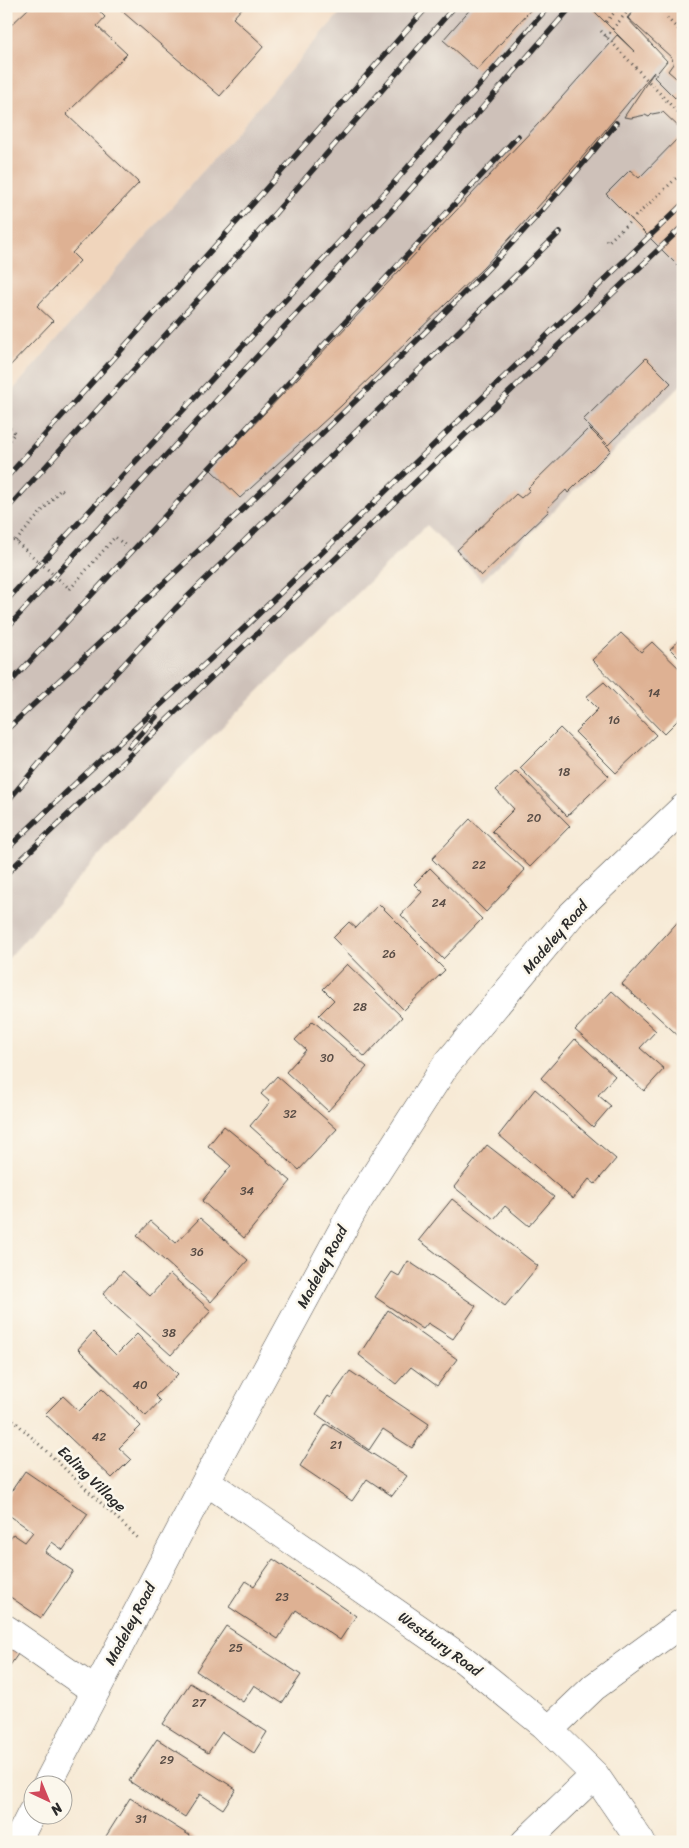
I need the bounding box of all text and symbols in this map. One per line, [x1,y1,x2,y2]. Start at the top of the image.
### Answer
house number: 14 [648,682,661,704]
house number: 16 [608,709,620,731]
house number: 18 [558,761,570,783]
house number: 20 [527,807,542,829]
house number: 22 [472,854,486,876]
house number: 24 [432,892,447,914]
street label: Madeley Road [515,893,595,980]
house number: 26 [382,943,396,965]
house number: 28 [353,996,367,1018]
house number: 30 [320,1047,334,1069]
house number: 32 [283,1103,297,1125]
house number: 34 [240,1180,255,1202]
street label: Madeley Road [289,1220,355,1313]
house number: 36 [190,1241,204,1263]
house number: 38 [162,1322,176,1344]
house number: 40 [132,1374,148,1396]
house number: 42 [92,1426,106,1448]
house number: 21 [330,1434,342,1456]
street label: Ealing Village [52,1439,133,1519]
street label: Madeley Road [97,1577,163,1670]
house number: 23 [275,1586,289,1608]
street label: Westbury Road [392,1605,488,1684]
house number: 25 [229,1637,243,1659]
house number: 27 [192,1692,207,1714]
house number: 29 [160,1749,174,1771]
north arrow [22,1776,72,1826]
text: N [44,1796,70,1822]
house number: 31 [135,1808,147,1830]

